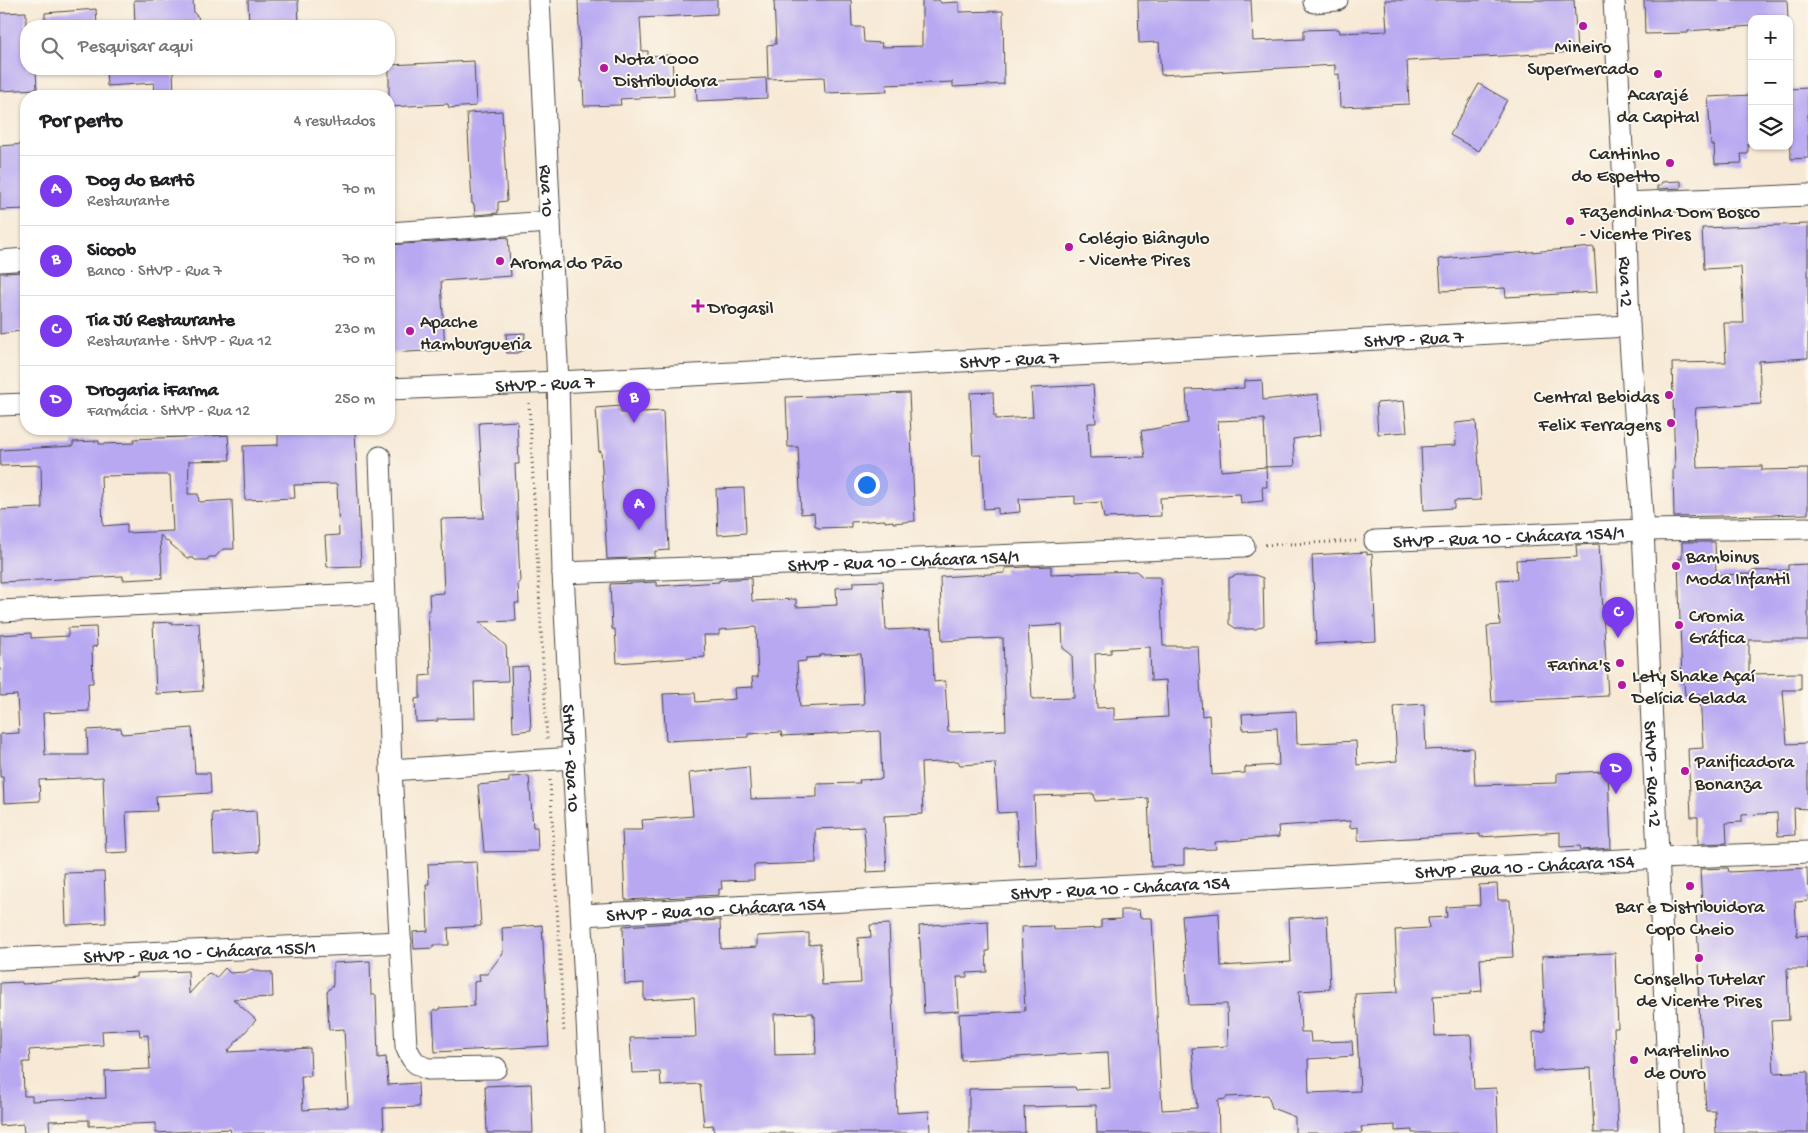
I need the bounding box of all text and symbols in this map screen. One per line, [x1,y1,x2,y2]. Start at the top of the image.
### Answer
map controls [1748,15,1793,150]
button: + [1748,15,1793,60]
search box [20,20,395,75]
marker: Mineiro Supermercado [1577,20,1589,32]
icon: search [38,34,66,62]
text: Pesquisar aqui [78,36,193,59]
place label: Mineiro Supermercado [1527,37,1639,82]
place label: Nota 1000 Distribuidora [612,49,719,94]
button: − [1748,60,1793,105]
marker: Nota 1000 Distribuidora [598,62,610,74]
marker: Acarajé da Capital [1652,68,1664,80]
place label: Acarajé da Capital [1617,85,1700,130]
button: layers [1748,105,1793,150]
text: Por perto [40,110,123,135]
text: 4 resultados [294,113,375,132]
place label: Cantinho do Espetto [1571,144,1660,189]
marker: Cantinho do Espetto [1664,157,1676,169]
street label: Rua 10 [532,164,558,218]
text: Dog do Bartô [87,170,195,193]
text: A [51,181,61,200]
text: 70 m [342,181,375,200]
text: Restaurante [87,193,169,212]
place label: Fazendinha Dom Bosco - Vicente Pires [1579,202,1760,247]
marker: Fazendinha Dom Bosco - Vicente Pires [1564,215,1576,227]
place label: Colégio Biângulo - Vicente Pires [1079,228,1210,273]
text: Sicoob [87,240,136,263]
marker: Colégio Biângulo - Vicente Pires [1063,241,1075,253]
text: B [52,251,60,270]
text: 70 m [342,251,375,270]
place label: Aroma do Pão [510,253,623,276]
marker: Aroma do Pão [494,255,506,267]
street label: Rua 12 [1612,256,1636,308]
text: Banco · SHVP - Rua 7 [87,263,222,282]
place label: Drogasil [706,298,774,321]
marker: Drogasil [692,300,704,312]
text: Tia Jú Restaurante [87,310,235,333]
place label: Apache Hamburgueria [420,312,533,357]
text: C [52,321,60,340]
text: 230 m [335,321,375,340]
marker: Apache Hamburgueria [404,325,416,337]
street label: SHVP - Rua 7 [1364,327,1465,355]
text: Restaurante · SHVP - Rua 12 [87,333,272,352]
street label: SHVP - Rua 7 [959,348,1061,376]
street label: SHVP - Rua 7 [495,372,596,400]
text: Drogaria iFarma [87,380,218,403]
pin: B [618,382,650,423]
place label: Central Bebidas [1534,387,1660,410]
marker: Central Bebidas [1663,389,1675,401]
text: D [51,391,61,410]
text: 250 m [335,391,375,410]
text: Farmácia · SHVP - Rua 12 [87,403,250,422]
place label: Felix Ferragens [1537,415,1662,438]
marker: Felix Ferragens [1665,417,1677,429]
your location [854,472,880,498]
pin: A [623,489,655,530]
street label: SHVP - Rua 10 - Chácara 154/1 [1393,523,1625,555]
street label: SHVP - Rua 10 - Chácara 154/1 [788,547,1020,579]
place label: Bambinus Moda Infantil [1685,547,1790,592]
marker: Bambinus Moda Infantil [1670,560,1682,572]
pin: C [1602,597,1634,638]
place label: Cromia Gráfica [1689,606,1747,651]
marker: Cromia Gráfica [1673,619,1685,631]
place label: Farina's [1546,655,1611,678]
marker: Farina's [1614,657,1626,669]
place label: Lety Shake Açaí Delícia Gelada [1630,666,1756,711]
marker: Lety Shake Açaí Delícia Gelada [1616,679,1628,691]
street label: SHVP - Rua 10 [555,704,584,813]
street label: SHVP - Rua 12 [1637,720,1665,828]
place label: Panificadora Bonanza [1694,752,1796,797]
pin: D [1600,753,1632,794]
marker: Panificadora Bonanza [1679,765,1691,777]
street label: SHVP - Rua 10 - Chácara 154 [1415,851,1635,886]
street label: SHVP - Rua 10 - Chácara 154 [1010,873,1231,907]
marker: Bar e Distribuidora Copo Cheio [1684,880,1696,892]
street label: SHVP - Rua 10 - Chácara 154 [606,894,826,929]
place label: Bar e Distribuidora Copo Cheio [1614,897,1766,942]
street label: SHVP - Rua 10 - Chácara 155/1 [83,938,317,970]
marker: Conselho Tutelar de Vicente Pires [1693,952,1705,964]
place label: Conselho Tutelar de Vicente Pires [1634,969,1766,1014]
place label: Martelinho de Ouro [1644,1041,1730,1086]
marker: Martelinho de Ouro [1628,1054,1640,1066]

